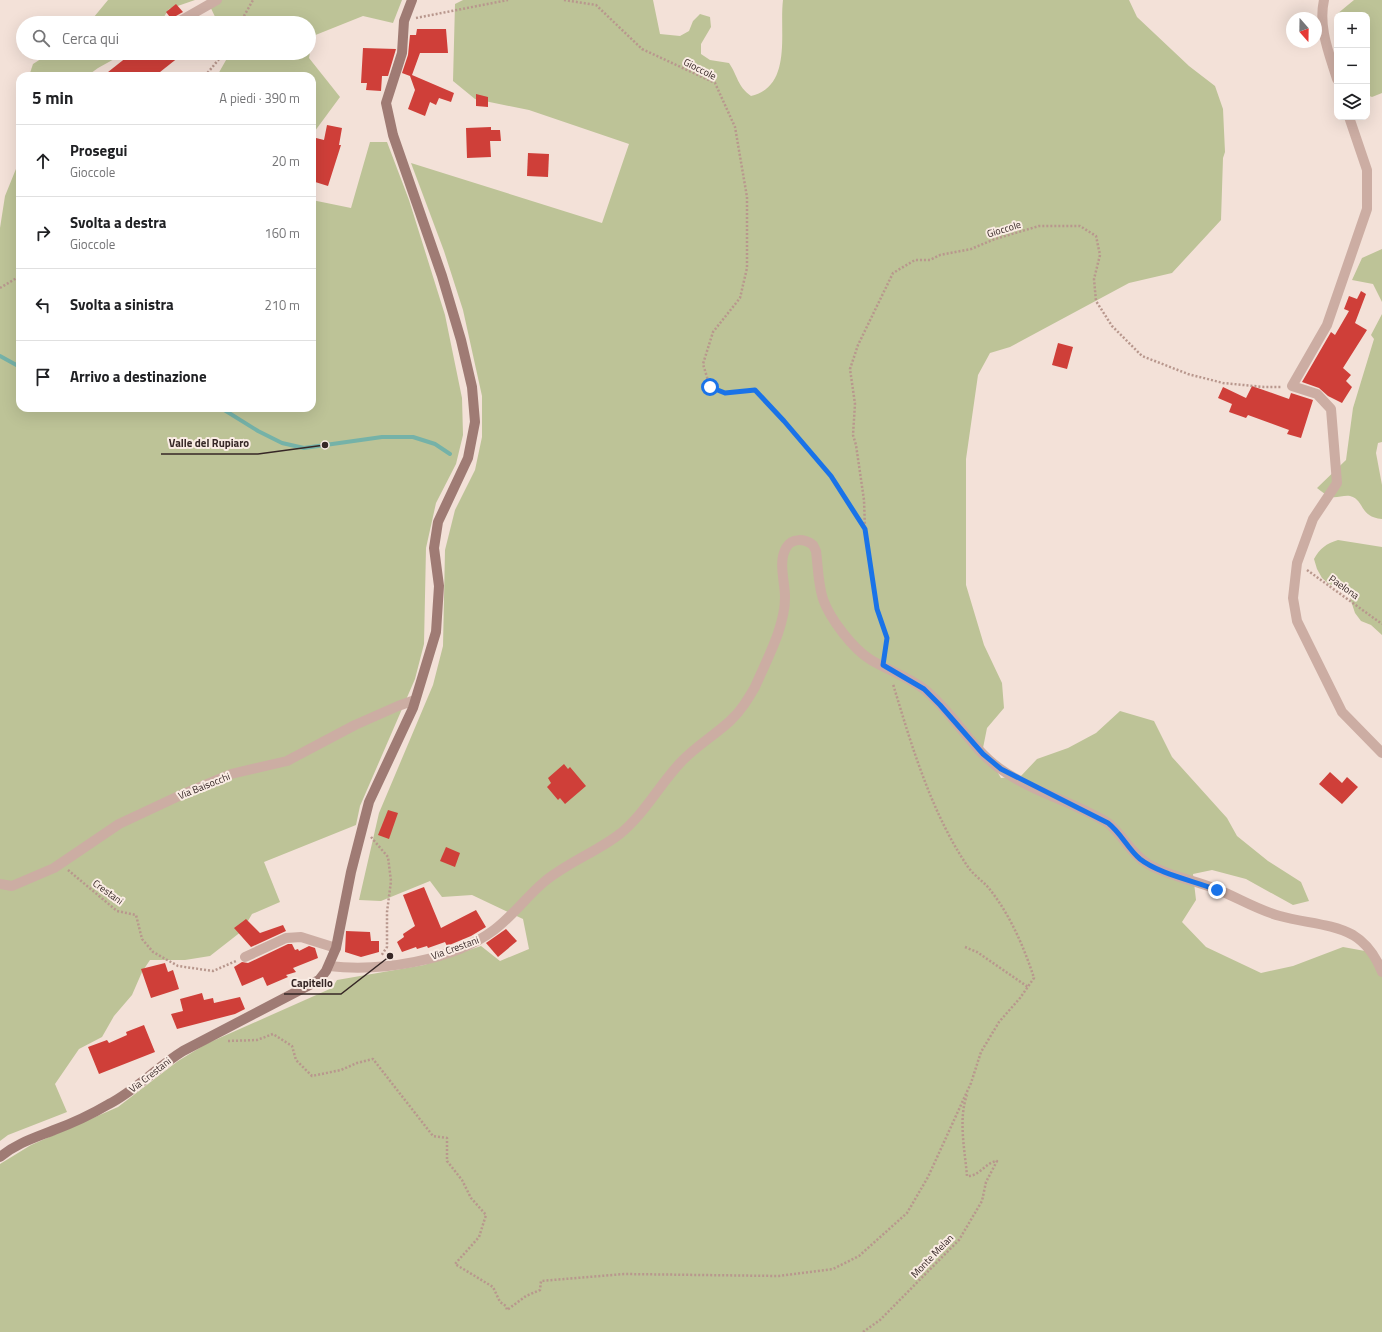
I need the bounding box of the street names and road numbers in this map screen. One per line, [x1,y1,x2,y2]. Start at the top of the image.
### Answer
street label: Gioccole [681,54,719,84]
street label: Gioccole [985,217,1023,241]
street label: Paelona [1326,571,1362,603]
street label: Via Baisocchi [176,769,232,803]
street label: Crestani [90,876,126,908]
street label: Via Crestani [429,932,481,964]
street label: Via Crestani [126,1054,174,1096]
street label: Monte Melan [907,1231,957,1281]

